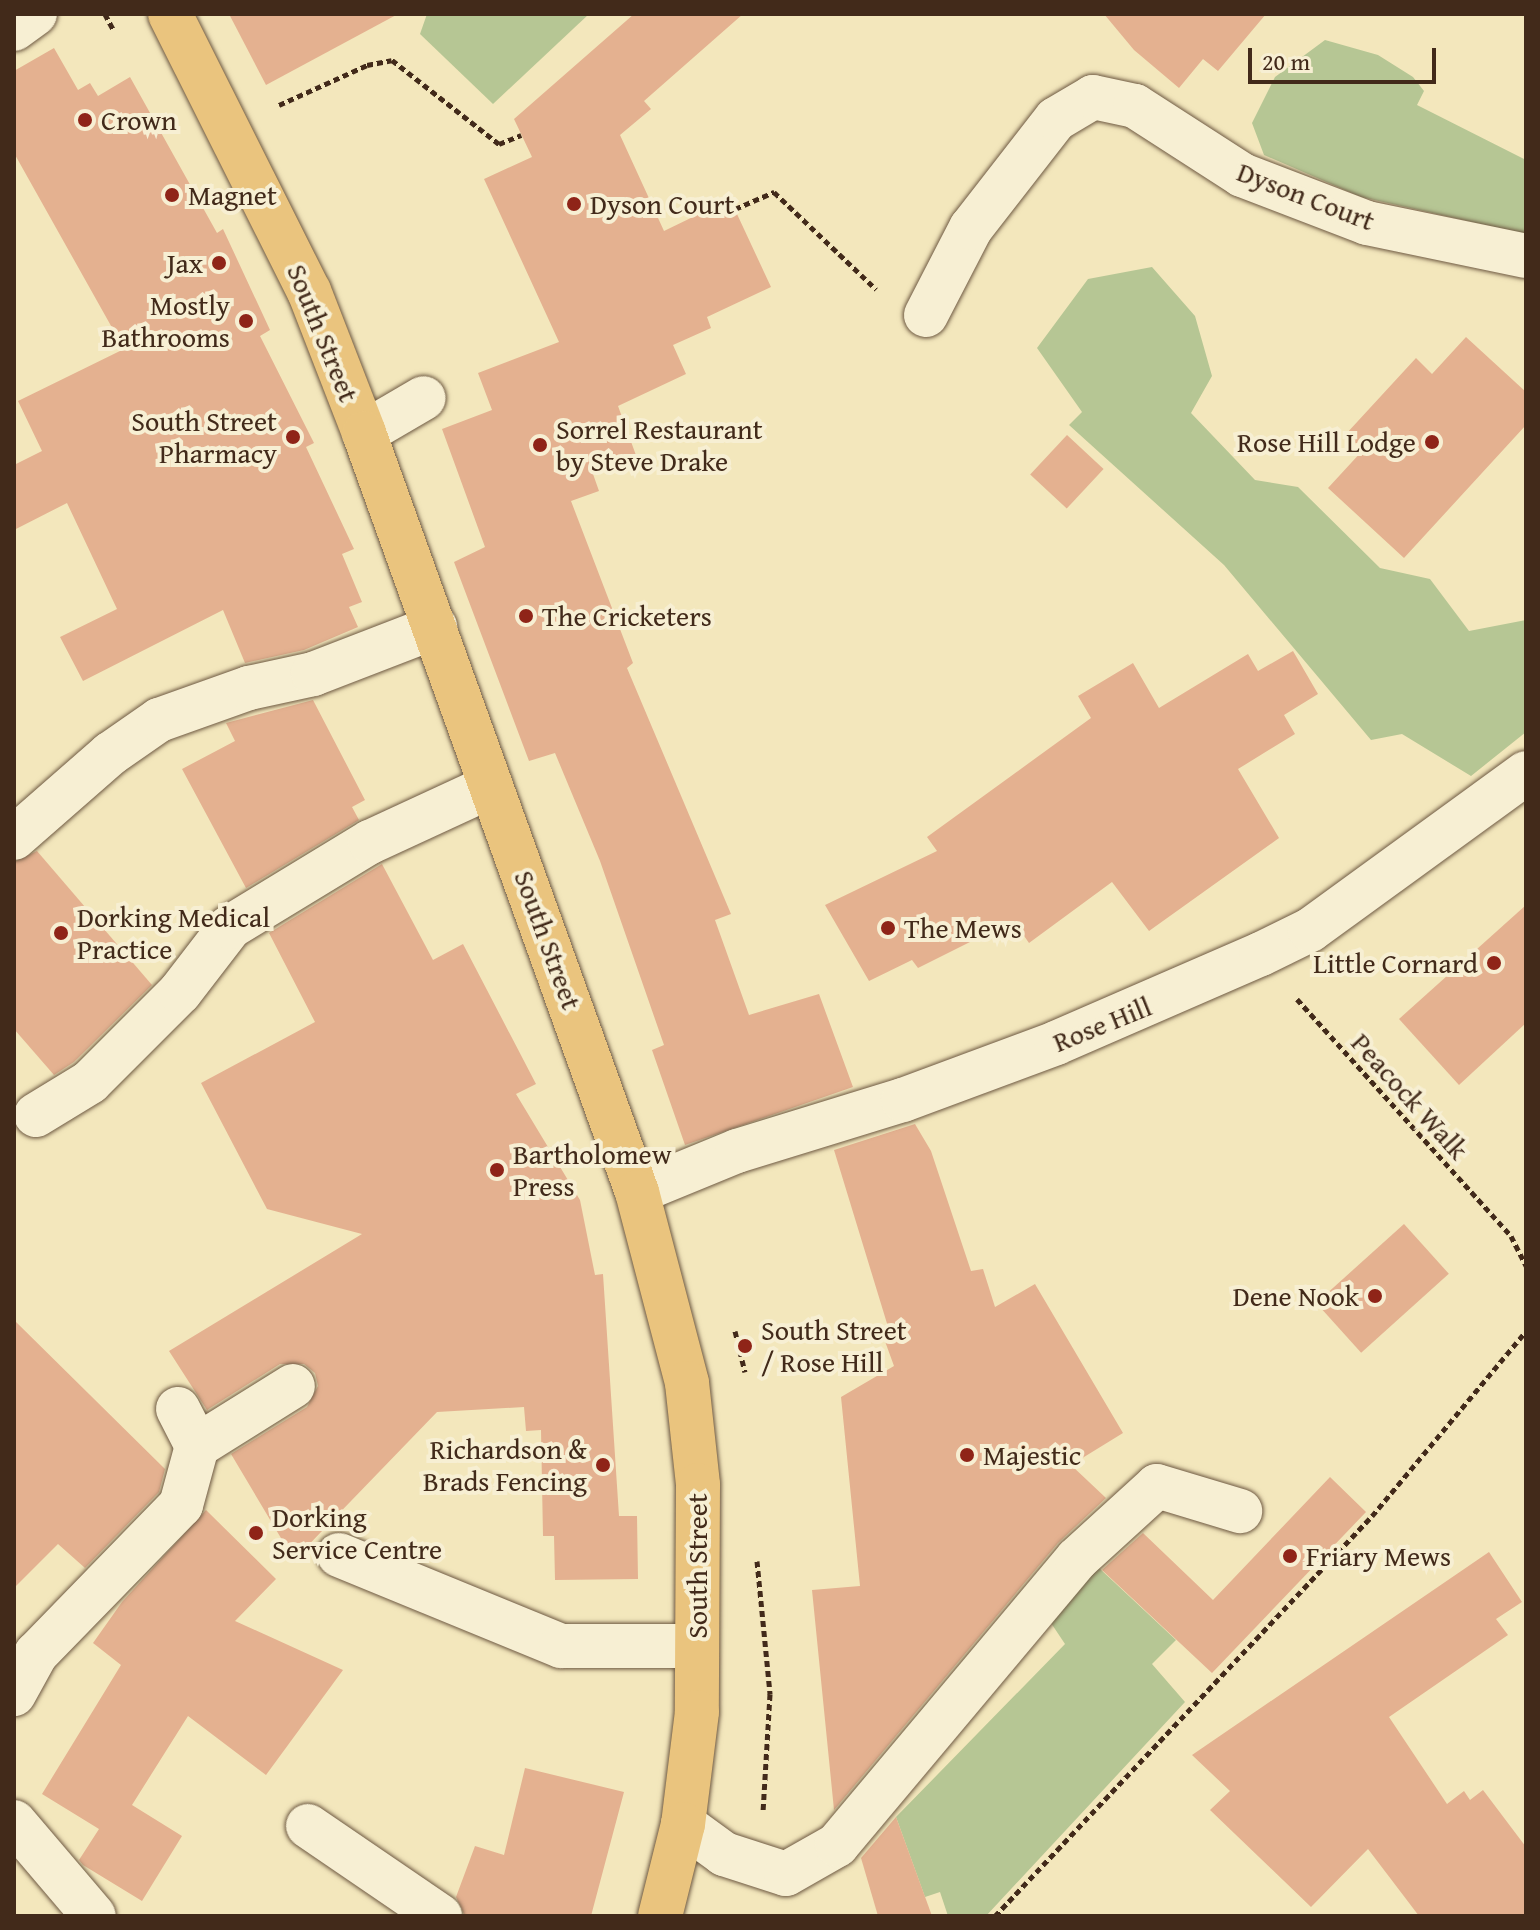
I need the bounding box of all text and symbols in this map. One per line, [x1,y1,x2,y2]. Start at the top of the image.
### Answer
scale bar [1252,32,1440,82]
text: 20 m [1262,44,1310,79]
place label: Crown [101,103,177,137]
marker: Crown [76,111,94,129]
street label: Dyson Court [1233,154,1379,238]
place label: Magnet [188,178,277,212]
marker: Magnet [163,186,181,204]
place label: Dyson Court [590,187,734,221]
marker: Dyson Court [565,195,583,213]
place label: Jax [167,246,203,280]
marker: Jax [210,254,228,272]
street label: South Street [280,259,366,407]
place label: Mostly Bathrooms [102,288,230,354]
marker: Mostly Bathrooms [237,312,255,330]
place label: South Street Pharmacy [131,404,277,470]
place label: Sorrel Restaurant by Steve Drake [556,412,763,478]
place label: Rose Hill Lodge [1237,425,1416,459]
marker: South Street Pharmacy [284,428,302,446]
marker: Rose Hill Lodge [1423,433,1441,451]
marker: Sorrel Restaurant by Steve Drake [531,436,549,454]
place label: The Cricketers [542,599,712,633]
marker: The Cricketers [517,607,535,625]
street label: South Street [507,866,589,1014]
place label: Dorking Medical Practice [77,900,270,966]
place label: The Mews [904,911,1022,945]
marker: The Mews [879,919,897,937]
marker: Dorking Medical Practice [52,924,70,942]
place label: Little Cornard [1313,946,1478,980]
marker: Little Cornard [1485,954,1503,972]
street label: Rose Hill [1048,989,1156,1059]
street label: Peacock Walk [1344,1026,1476,1166]
place label: Bartholomew Press [513,1137,672,1203]
marker: Bartholomew Press [488,1161,506,1179]
place label: Dene Nook [1233,1279,1359,1313]
marker: Dene Nook [1366,1287,1384,1305]
place label: South Street / Rose Hill [761,1313,907,1379]
marker: South Street / Rose Hill [736,1337,754,1355]
place label: Richardson & Brads Fencing [423,1432,587,1498]
place label: Majestic [983,1438,1081,1472]
marker: Majestic [958,1446,976,1464]
marker: Richardson & Brads Fencing [594,1456,612,1474]
street label: South Street [680,1493,714,1639]
place label: Dorking Service Centre [272,1500,442,1566]
marker: Dorking Service Centre [247,1524,265,1542]
place label: Friary Mews [1306,1539,1451,1573]
marker: Friary Mews [1281,1547,1299,1565]

